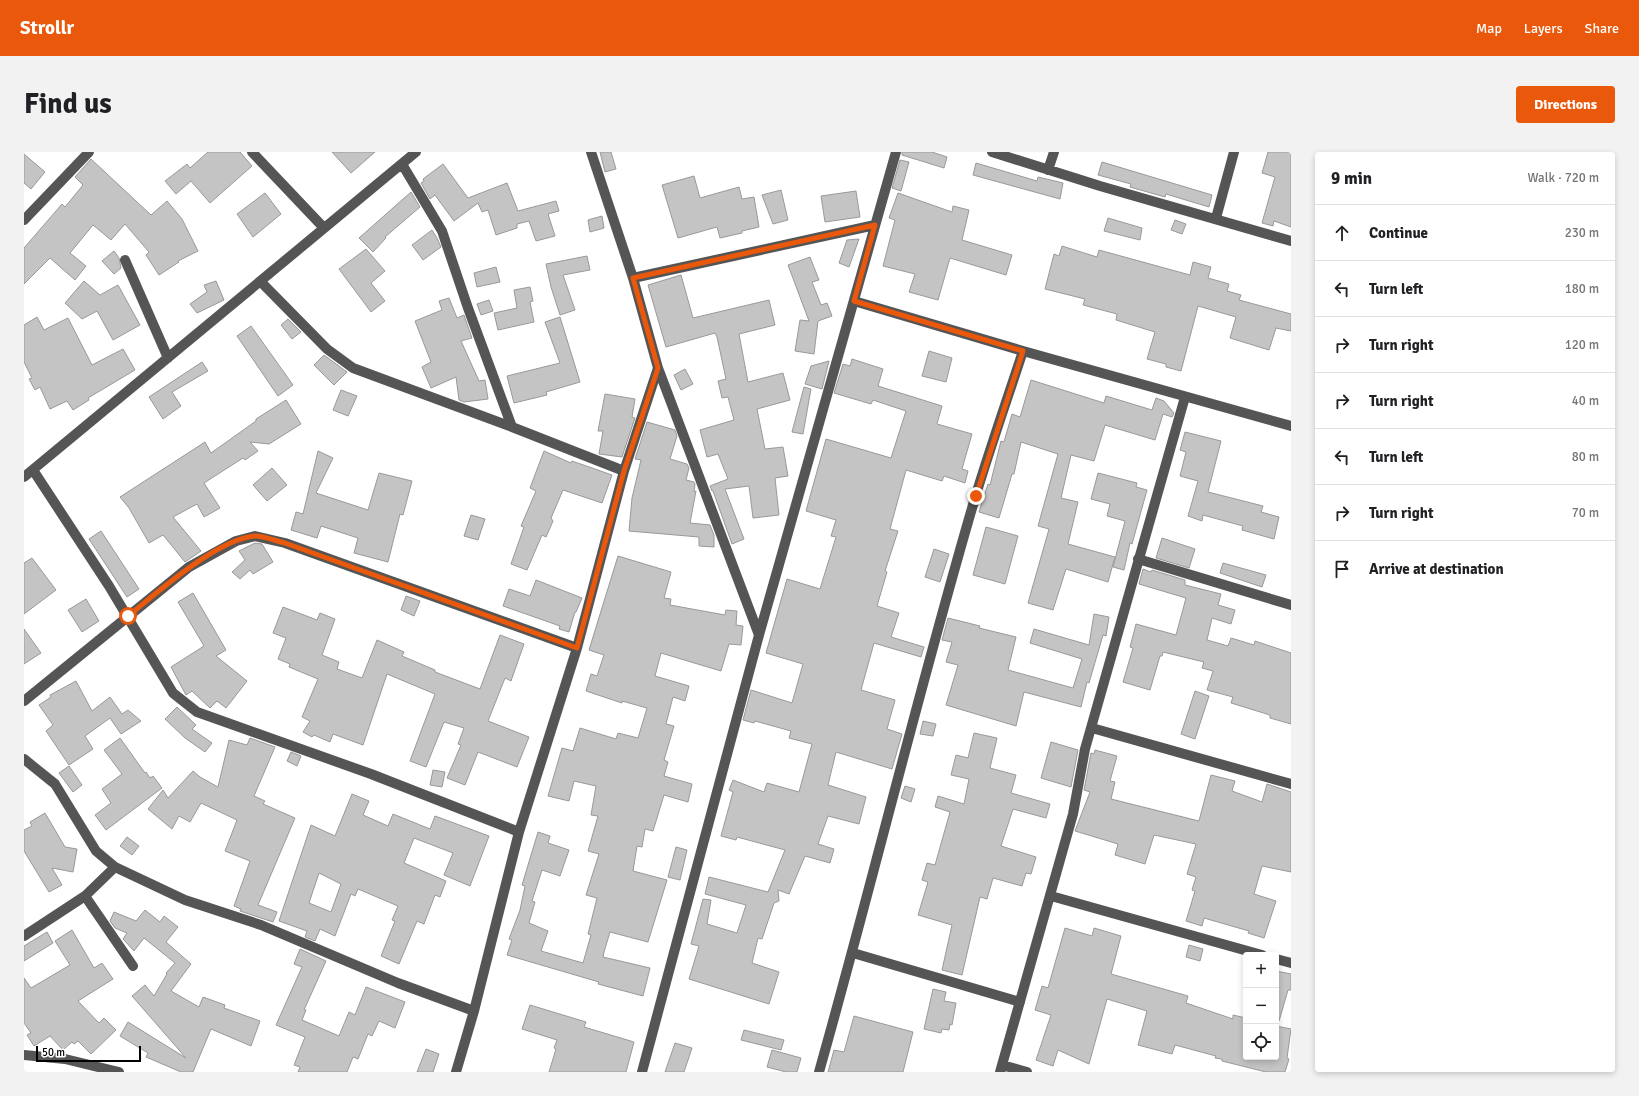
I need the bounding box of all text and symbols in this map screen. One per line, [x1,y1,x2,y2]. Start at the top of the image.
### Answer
text: Strollr [20,16,74,40]
text: Map [1476,20,1502,37]
text: Layers [1524,20,1563,37]
text: Share [1585,20,1619,37]
button: Directions [1516,86,1615,123]
text: Find us [24,87,112,121]
text: 9 min [1331,168,1372,189]
text: Walk · 720 m [1528,170,1599,186]
icon: ahead [1331,222,1353,244]
text: Continue [1369,224,1428,242]
text: 230 m [1565,225,1599,241]
icon: left [1331,278,1353,300]
text: Turn left [1369,280,1423,298]
text: 180 m [1565,281,1599,297]
icon: right [1331,334,1353,356]
text: Turn right [1369,336,1434,354]
text: 120 m [1565,337,1599,353]
icon: right [1331,390,1353,412]
text: Turn right [1369,392,1434,410]
text: 40 m [1572,393,1599,409]
icon: left [1331,446,1353,468]
text: Turn left [1369,448,1423,466]
text: 80 m [1572,449,1599,465]
route end [967,487,985,505]
icon: right [1331,502,1353,524]
text: Turn right [1369,504,1434,522]
text: 70 m [1572,505,1599,521]
icon: arrive [1331,558,1353,580]
text: Arrive at destination [1369,560,1504,578]
route start [119,607,137,625]
map controls [1243,952,1279,1060]
button: + [1243,952,1279,988]
button: − [1243,988,1279,1024]
button: locate [1243,1024,1279,1060]
scale bar [36,1044,141,1063]
text: 50 m [42,1046,65,1059]

